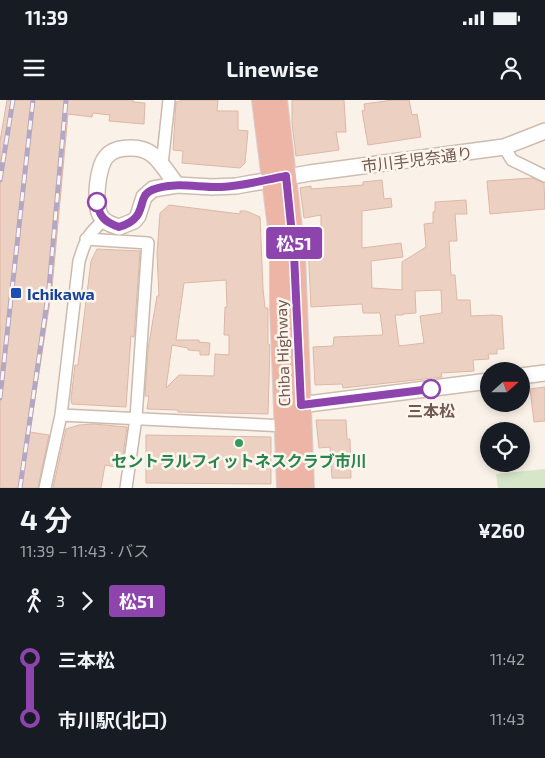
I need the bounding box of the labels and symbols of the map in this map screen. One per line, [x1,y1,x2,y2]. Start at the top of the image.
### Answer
street label: 市川手児奈通り [360,143,474,175]
unlabelled marker [87,192,107,212]
line badge: 松51 [265,227,323,259]
place label: Ichikawa [27,284,95,303]
marker: Ichikawa [9,286,23,300]
street label: Chiba Highway [271,299,293,407]
north arrow [480,362,530,412]
marker: 三本松 [421,379,441,399]
place label: 三本松 [407,401,455,420]
marker: セントラルフィットネスクラブ市川 [233,437,245,449]
place label: セントラルフィットネスクラブ市川 [111,451,367,470]

